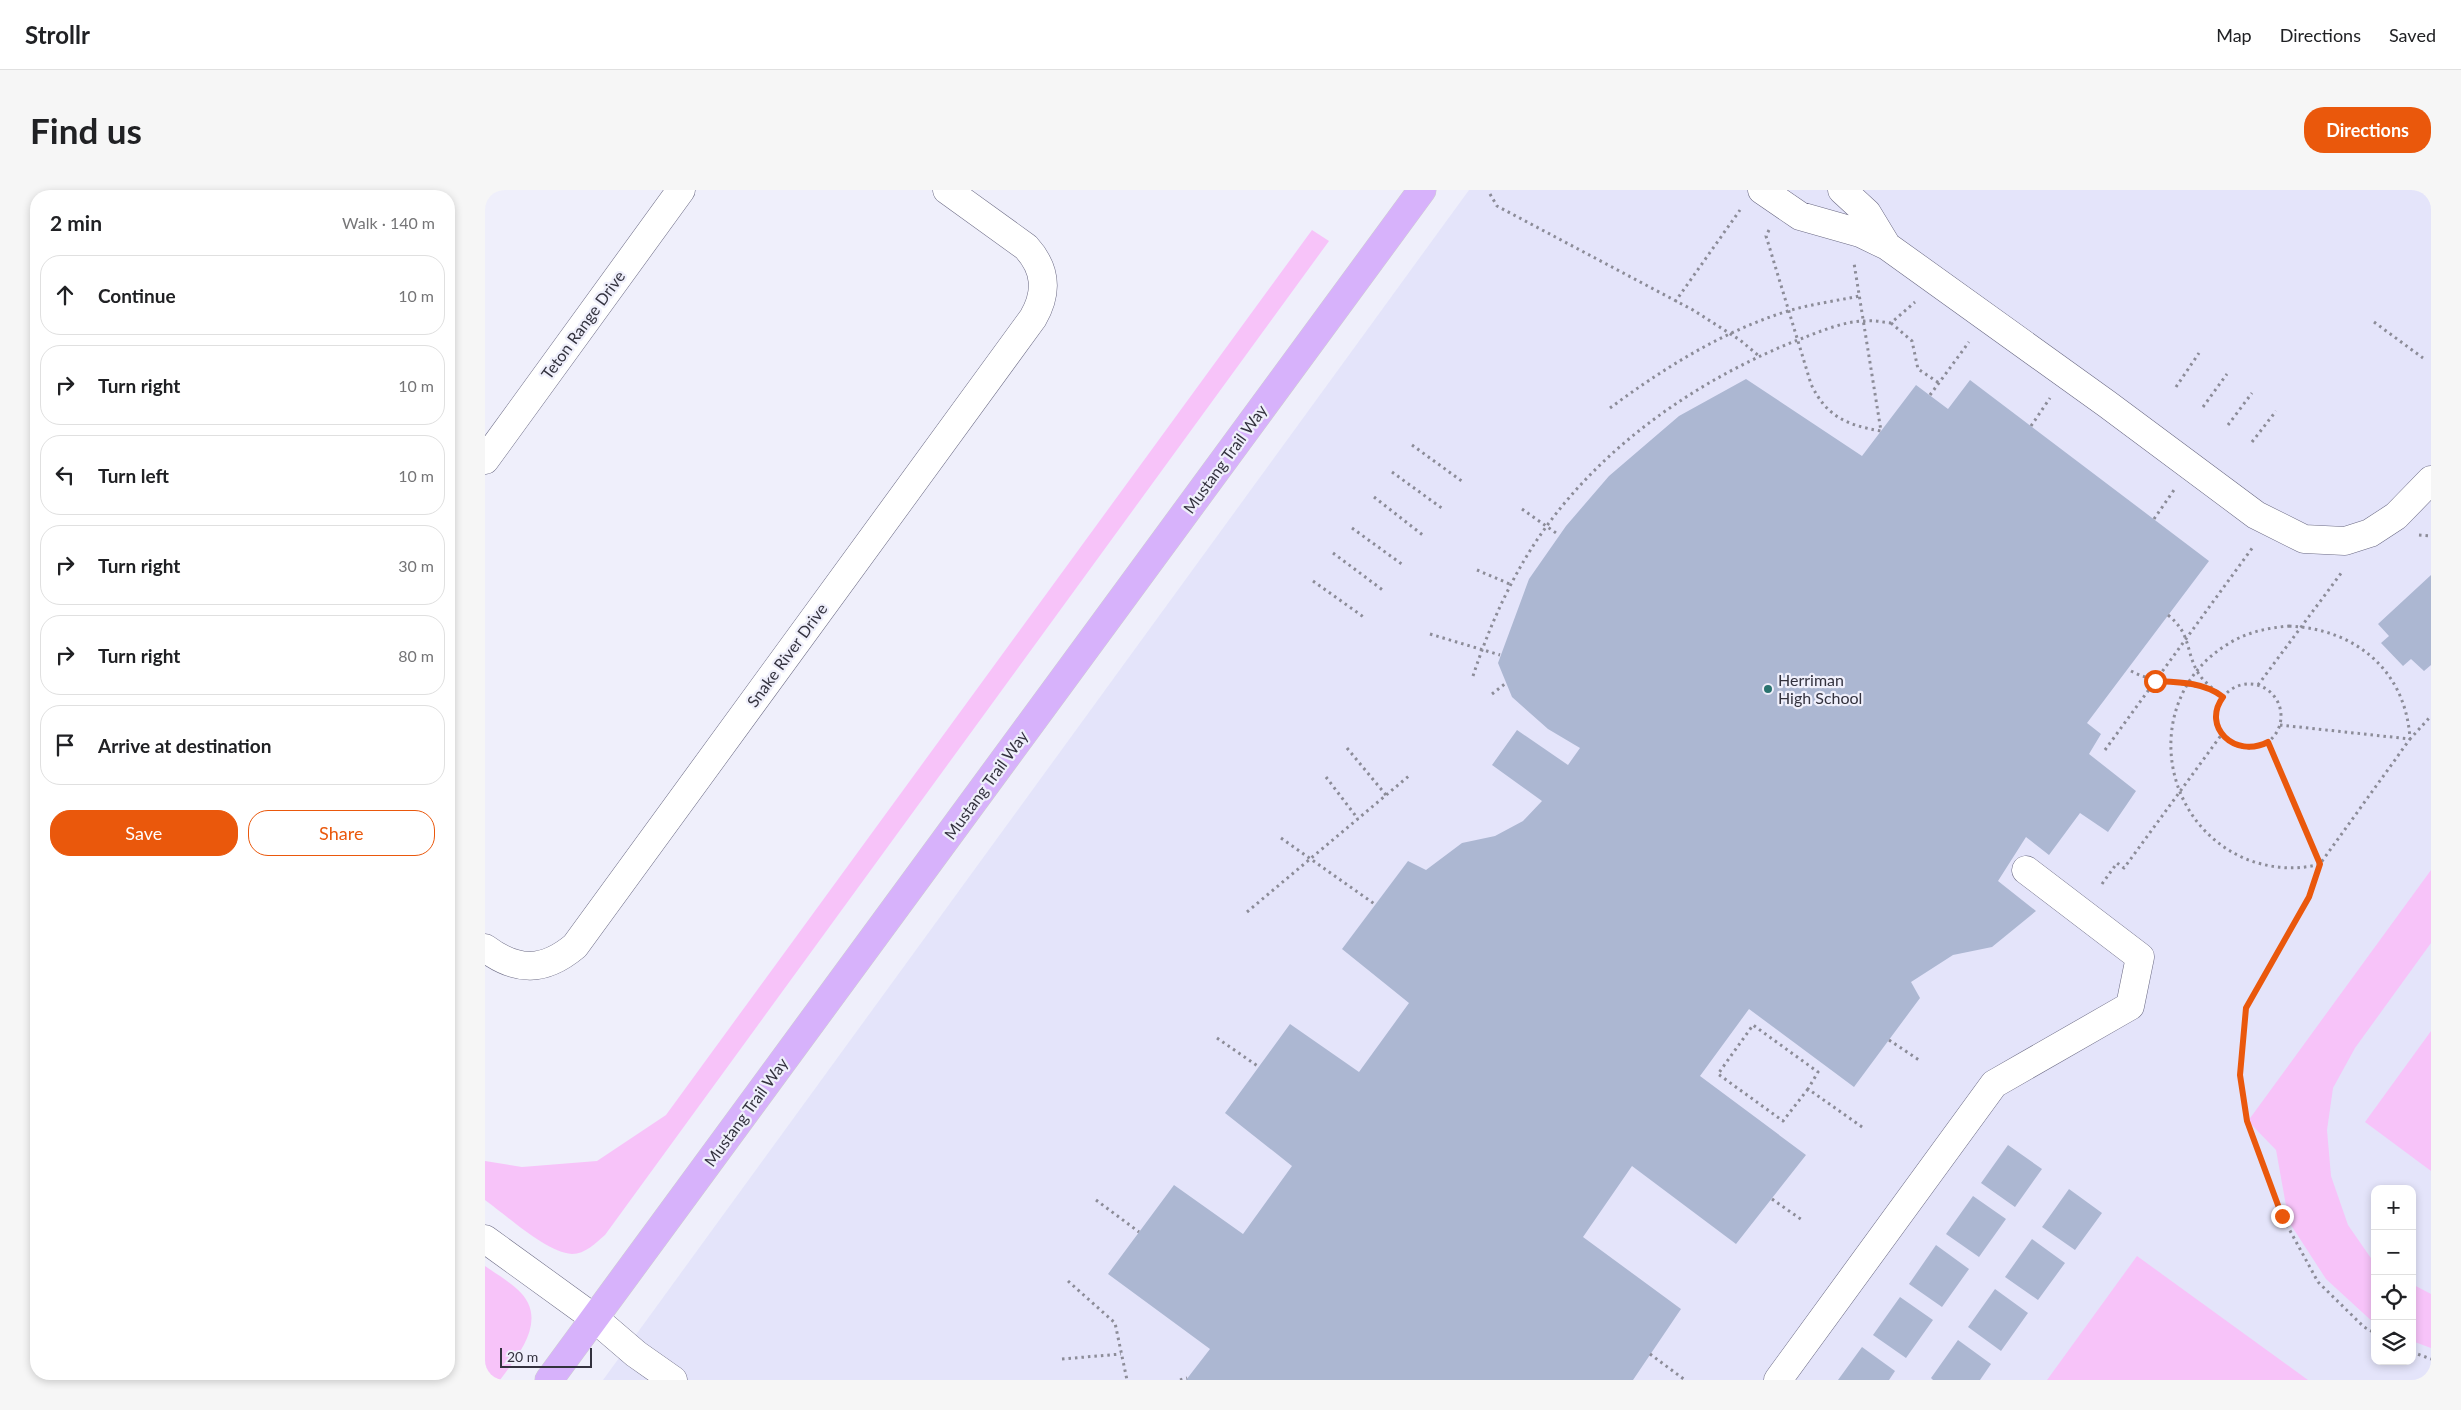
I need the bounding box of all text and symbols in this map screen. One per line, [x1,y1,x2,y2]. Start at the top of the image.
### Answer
text: Strollr [25,20,90,49]
text: Map [2216,24,2252,46]
text: Directions [2280,24,2361,46]
text: Saved [2389,24,2436,46]
button: Directions [2304,107,2431,153]
text: Find us [30,109,142,151]
text: 2 min [50,210,102,235]
text: Walk · 140 m [342,213,435,232]
street label: Teton Range Drive [537,267,628,383]
icon: ahead [51,281,79,309]
text: Continue [98,284,176,307]
text: 10 m [398,286,434,305]
icon: right [51,371,79,399]
text: Turn right [98,374,180,397]
text: 10 m [398,376,434,395]
street label: Mustang Trail Way [1179,400,1271,517]
icon: left [51,461,79,489]
text: Turn left [98,464,169,487]
text: 10 m [398,466,434,485]
icon: right [51,551,79,579]
text: Turn right [98,554,180,577]
text: 30 m [398,556,434,575]
street label: Snake River Drive [743,599,831,710]
icon: right [51,641,79,669]
text: Turn right [98,644,180,667]
text: 80 m [398,646,434,665]
place label: Herriman High School [1778,670,1862,707]
route start [2144,670,2167,693]
marker: Herriman High School [1762,683,1774,695]
street label: Mustang Trail Way [940,726,1032,843]
icon: arrive [51,731,79,759]
text: Arrive at destination [98,734,271,757]
button: Save [50,810,238,856]
button: Share [248,810,435,856]
street label: Mustang Trail Way [700,1053,792,1170]
map controls [2371,1185,2416,1365]
button: + [2371,1185,2416,1230]
route end [2271,1205,2294,1228]
button: − [2371,1230,2416,1275]
button: locate [2371,1275,2416,1320]
button: layers [2371,1320,2416,1365]
scale bar [500,1345,593,1368]
text: 20 m [507,1348,538,1365]

